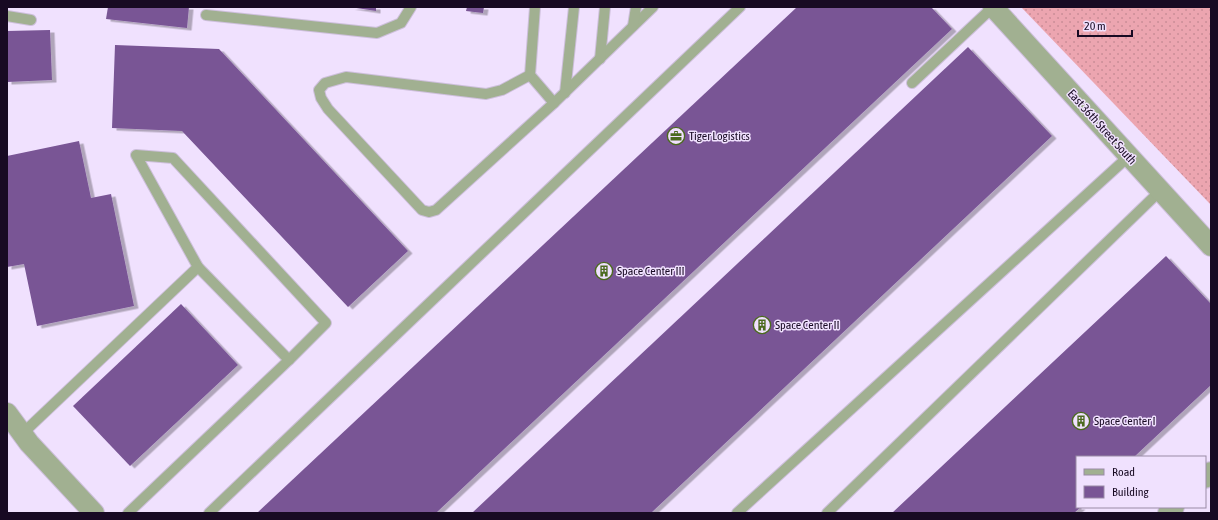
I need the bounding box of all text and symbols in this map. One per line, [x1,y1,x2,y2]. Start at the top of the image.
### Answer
scale bar [1078,12,1132,38]
text: 20 m [1084,19,1106,33]
street label: East 36th Street South [1065,87,1139,167]
office icon: Tiger Logistics [666,126,686,146]
place label: Tiger Logistics [689,129,750,143]
building icon: Space Center III [594,261,614,281]
place label: Space Center III [617,264,685,278]
building icon: Space Center II [752,315,772,335]
place label: Space Center II [775,318,840,332]
building icon: Space Center I [1071,411,1091,431]
place label: Space Center I [1094,414,1156,428]
legend [1076,456,1206,508]
text: Road [1112,465,1135,479]
text: Building [1112,485,1150,499]

